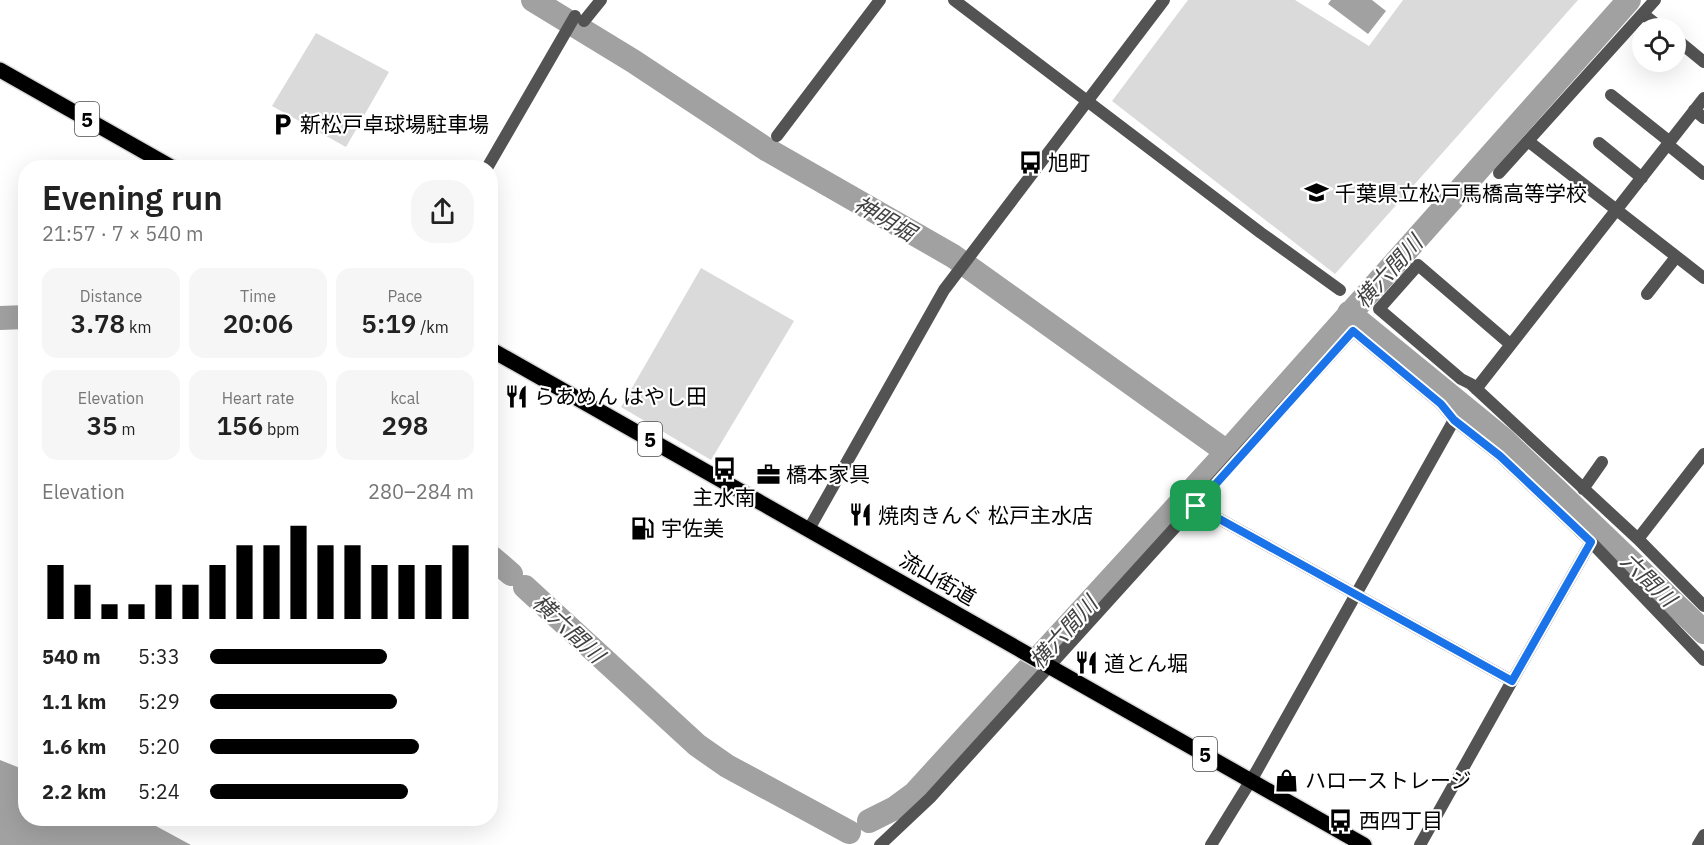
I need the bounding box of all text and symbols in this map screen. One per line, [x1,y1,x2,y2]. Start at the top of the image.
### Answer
map controls [1632,18,1686,72]
button: locate [1632,18,1686,72]
road number: 5 [75,102,99,136]
place label: 新松戸卓球場駐車場 [300,110,489,138]
parking icon: 新松戸卓球場駐車場 [269,111,295,137]
place label: 旭町 [1048,148,1090,176]
bus stop icon: 旭町 [1017,149,1043,175]
text: Evening run [42,176,223,219]
place label: 千葉県立松戸馬橋高等学校 [1335,179,1587,207]
button: share [411,180,474,243]
school or university icon: 千葉県立松戸馬橋高等学校 [1304,180,1330,206]
water label: 神明堀 [849,189,923,249]
text: 21:57 · 7 × 540 m [42,220,203,247]
water label: 横六間川 [1348,227,1430,313]
text: Distance [80,286,142,306]
text: Time [240,286,276,306]
text: Pace [388,286,422,306]
text: 3.78 [71,306,125,340]
text: 20:06 [223,306,293,340]
text: 5:19 [361,306,416,340]
text: km [125,317,151,337]
text: /km [416,317,449,337]
place label: らあめん はやし田 [534,382,707,410]
restaurant icon: らあめん はやし田 [503,383,529,409]
text: Elevation [78,388,144,408]
text: Heart rate [222,388,294,408]
text: kcal [390,388,420,408]
text: 35 [87,408,118,442]
text: 156 [216,408,263,442]
text: 298 [382,408,428,442]
text: m [118,419,135,439]
text: bpm [263,419,300,439]
road number: 5 [638,422,662,456]
bus stop icon: 主水南 [711,456,737,482]
place label: 橋本家具 [786,460,870,488]
office icon: 橋本家具 [755,461,781,487]
text: Elevation [42,478,125,505]
text: 280–284 m [368,478,474,505]
pin [1170,480,1221,531]
place label: 主水南 [693,483,756,511]
icon: arrive [1179,489,1212,522]
place label: 焼肉きんぐ 松戸主水店 [878,501,1093,529]
restaurant icon: 焼肉きんぐ 松戸主水店 [847,502,873,528]
place label: 宇佐美 [661,514,724,542]
fuel station icon: 宇佐美 [630,515,656,541]
street label: 流山街道 [895,545,981,611]
water label: 六間川 [1615,546,1684,614]
water label: 横六間川 [527,587,613,670]
water label: 横六間川 [1023,588,1105,674]
text: 540 m [42,643,101,670]
text: 5:33 [138,643,180,670]
place label: 道とん堀 [1104,649,1188,677]
restaurant icon: 道とん堀 [1073,650,1099,676]
text: 1.1 km [42,688,106,715]
text: 5:29 [138,688,180,715]
text: 1.6 km [42,733,106,760]
text: 5:20 [138,733,180,760]
road number: 5 [1193,737,1217,771]
place label: ハローストレージ [1305,766,1472,794]
shop icon: ハローストレージ [1274,767,1300,793]
text: 2.2 km [42,778,106,805]
text: 5:24 [138,778,180,805]
place label: 西四丁目 [1359,806,1443,834]
bus stop icon: 西四丁目 [1328,807,1354,833]

